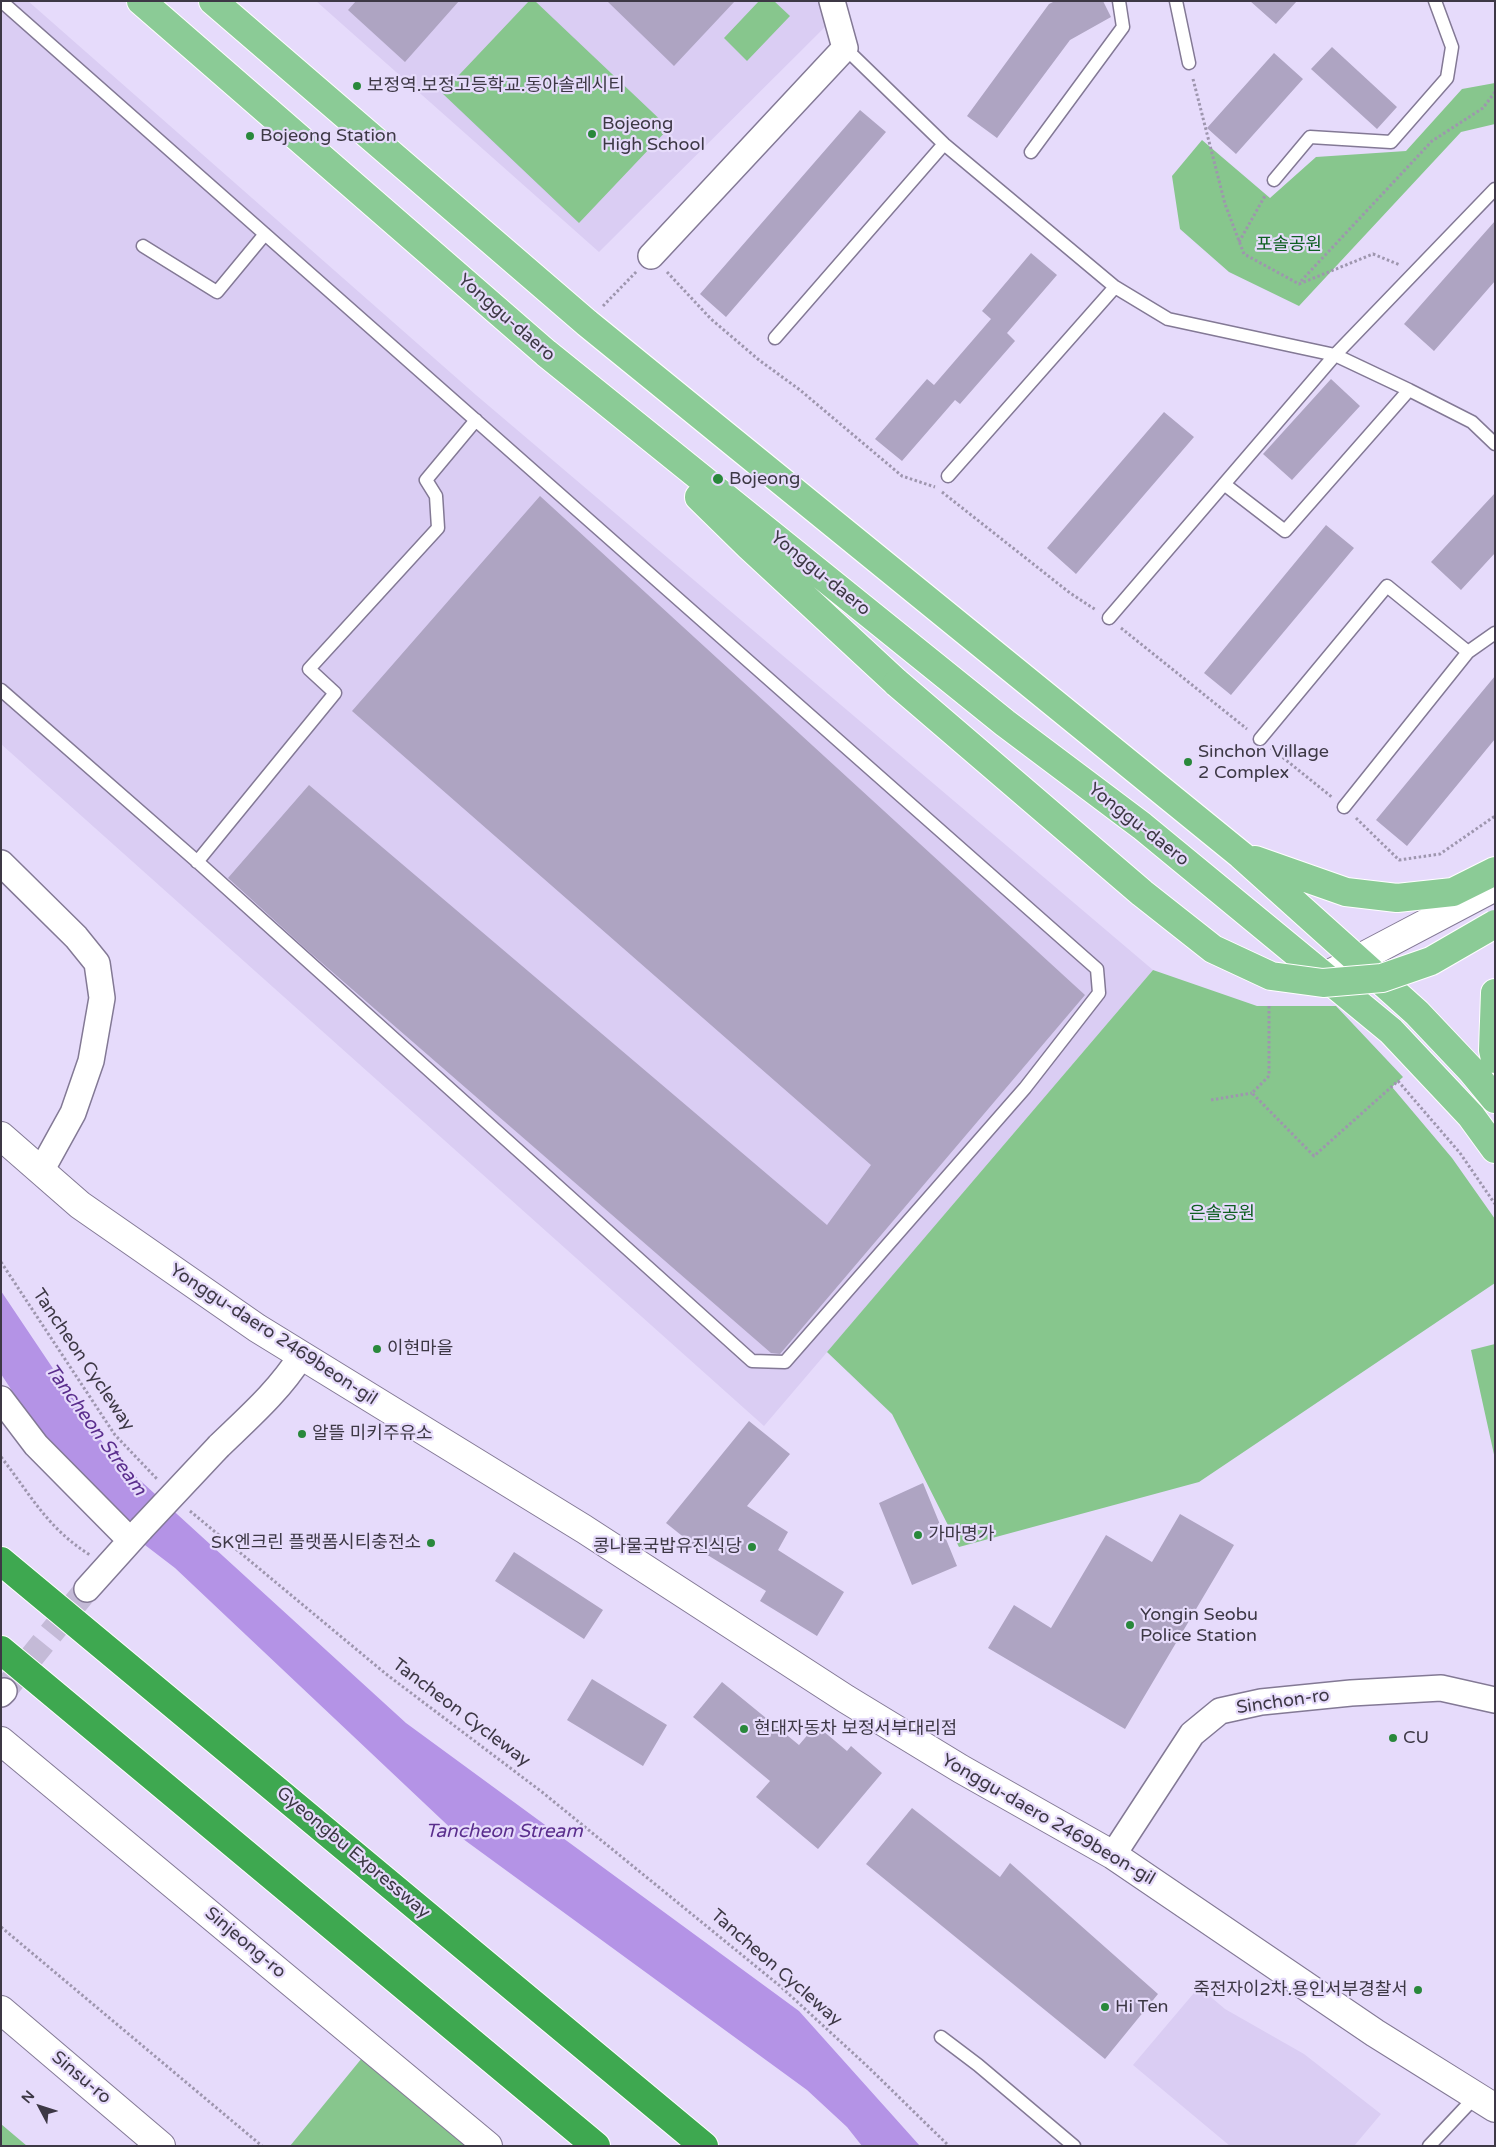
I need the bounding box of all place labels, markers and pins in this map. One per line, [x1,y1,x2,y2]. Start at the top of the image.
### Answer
place label: 보정역.보정고등학교.동아솔레시티 [367,75,625,97]
marker: 보정역.보정고등학교.동아솔레시티 [351,80,363,92]
place label: Bojeong High School [602,113,705,156]
place label: Bojeong Station [260,125,397,147]
marker: Bojeong High School [586,128,598,140]
marker: Bojeong Station [244,130,256,142]
place label: Bojeong [729,468,800,490]
marker: Bojeong [711,472,725,486]
place label: Sinchon Village 2 Complex [1198,741,1329,784]
marker: Sinchon Village 2 Complex [1182,756,1194,768]
place label: 이현마을 [387,1338,453,1360]
marker: 이현마을 [371,1343,383,1355]
place label: 알뜰 미키주유소 [312,1423,433,1445]
marker: 알뜰 미키주유소 [296,1428,308,1440]
place label: 가마명가 [928,1524,994,1546]
marker: 가마명가 [912,1529,924,1541]
place label: SK엔크린 플랫폼시티충전소 [211,1532,421,1554]
place label: 콩나물국밥유진식당 [593,1536,742,1558]
marker: SK엔크린 플랫폼시티충전소 [425,1537,437,1549]
marker: 콩나물국밥유진식당 [746,1541,758,1553]
place label: Yongin Seobu Police Station [1140,1604,1258,1646]
marker: Yongin Seobu Police Station [1124,1619,1136,1631]
place label: 현대자동차 보정서부대리점 [754,1718,957,1740]
marker: 현대자동차 보정서부대리점 [738,1723,750,1735]
place label: CU [1403,1727,1429,1749]
marker: CU [1387,1732,1399,1744]
place label: 죽전자이2차.용인서부경찰서 [1193,1979,1408,2001]
marker: 죽전자이2차.용인서부경찰서 [1412,1984,1424,1996]
place label: Hi Ten [1115,1996,1169,2018]
marker: Hi Ten [1099,2001,1111,2013]

